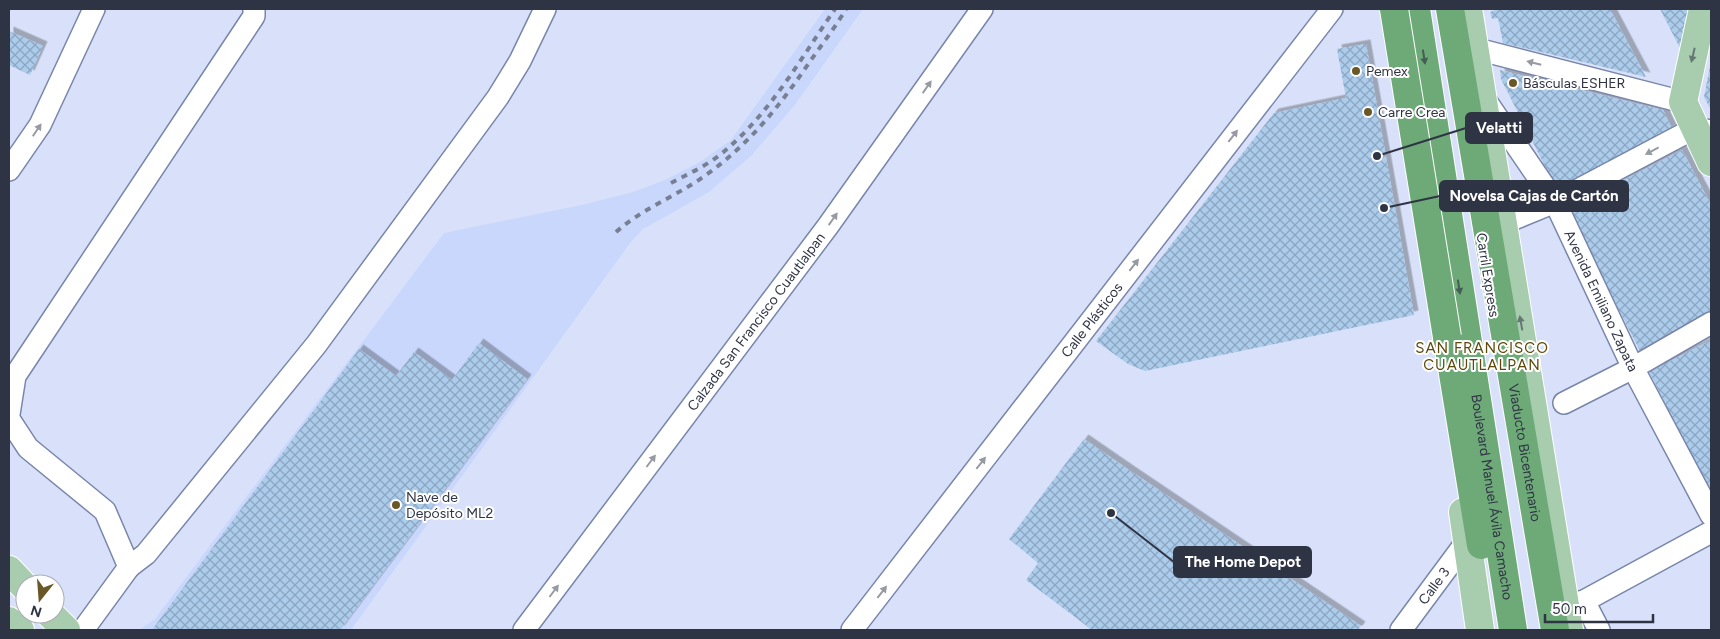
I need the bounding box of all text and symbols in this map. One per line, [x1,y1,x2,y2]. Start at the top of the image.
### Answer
one-way arrow [1689,48,1697,63]
one-way arrow [1420,49,1428,65]
one-way arrow [1526,59,1541,67]
place label: Pemex [1366,63,1408,80]
marker: Pemex [1350,65,1362,77]
place label: Básculas ESHER [1523,75,1625,92]
marker: Básculas ESHER [1507,77,1519,89]
one-way arrow [922,80,932,94]
place label: Carre Crea [1378,104,1445,121]
marker: Carre Crea [1362,106,1374,118]
callout: Velatti [1466,113,1532,143]
text: Velatti [1476,119,1522,137]
one-way arrow [32,123,42,137]
one-way arrow [1228,130,1239,143]
one-way arrow [1644,147,1659,155]
callout: Novelsa Cajas de Cartón [1440,181,1628,211]
text: Novelsa Cajas de Cartón [1450,187,1618,205]
one-way arrow [828,213,838,226]
street label: Avenida Emiliano Zapata [1560,227,1641,374]
street label: Calzada San Francisco Cuautlalpan [684,229,829,414]
street label: Carril Express [1472,232,1503,318]
one-way arrow [1129,258,1139,272]
street label: Calle Plásticos [1058,279,1126,361]
one-way arrow [1456,279,1464,295]
one-way arrow [1516,314,1524,330]
district label: SAN FRANCISCO CUAUTLALPAN [1415,339,1549,374]
street label: Viaducto Bicentenario [1505,383,1545,523]
street label: Boulevard Manuel Ávila Camacho [1467,393,1516,601]
one-way arrow [646,455,657,468]
one-way arrow [976,457,987,470]
place label: Nave de Depósito ML2 [406,489,493,522]
marker: Nave de Depósito ML2 [390,499,402,511]
callout: The Home Depot [1174,547,1311,577]
text: The Home Depot [1185,553,1301,571]
street label: Calle 3 [1415,564,1454,608]
north arrow [15,574,65,624]
one-way arrow [548,585,559,598]
one-way arrow [877,585,887,599]
scale bar [1545,592,1652,624]
text: 50 m [1552,600,1587,618]
text: N [29,601,44,621]

